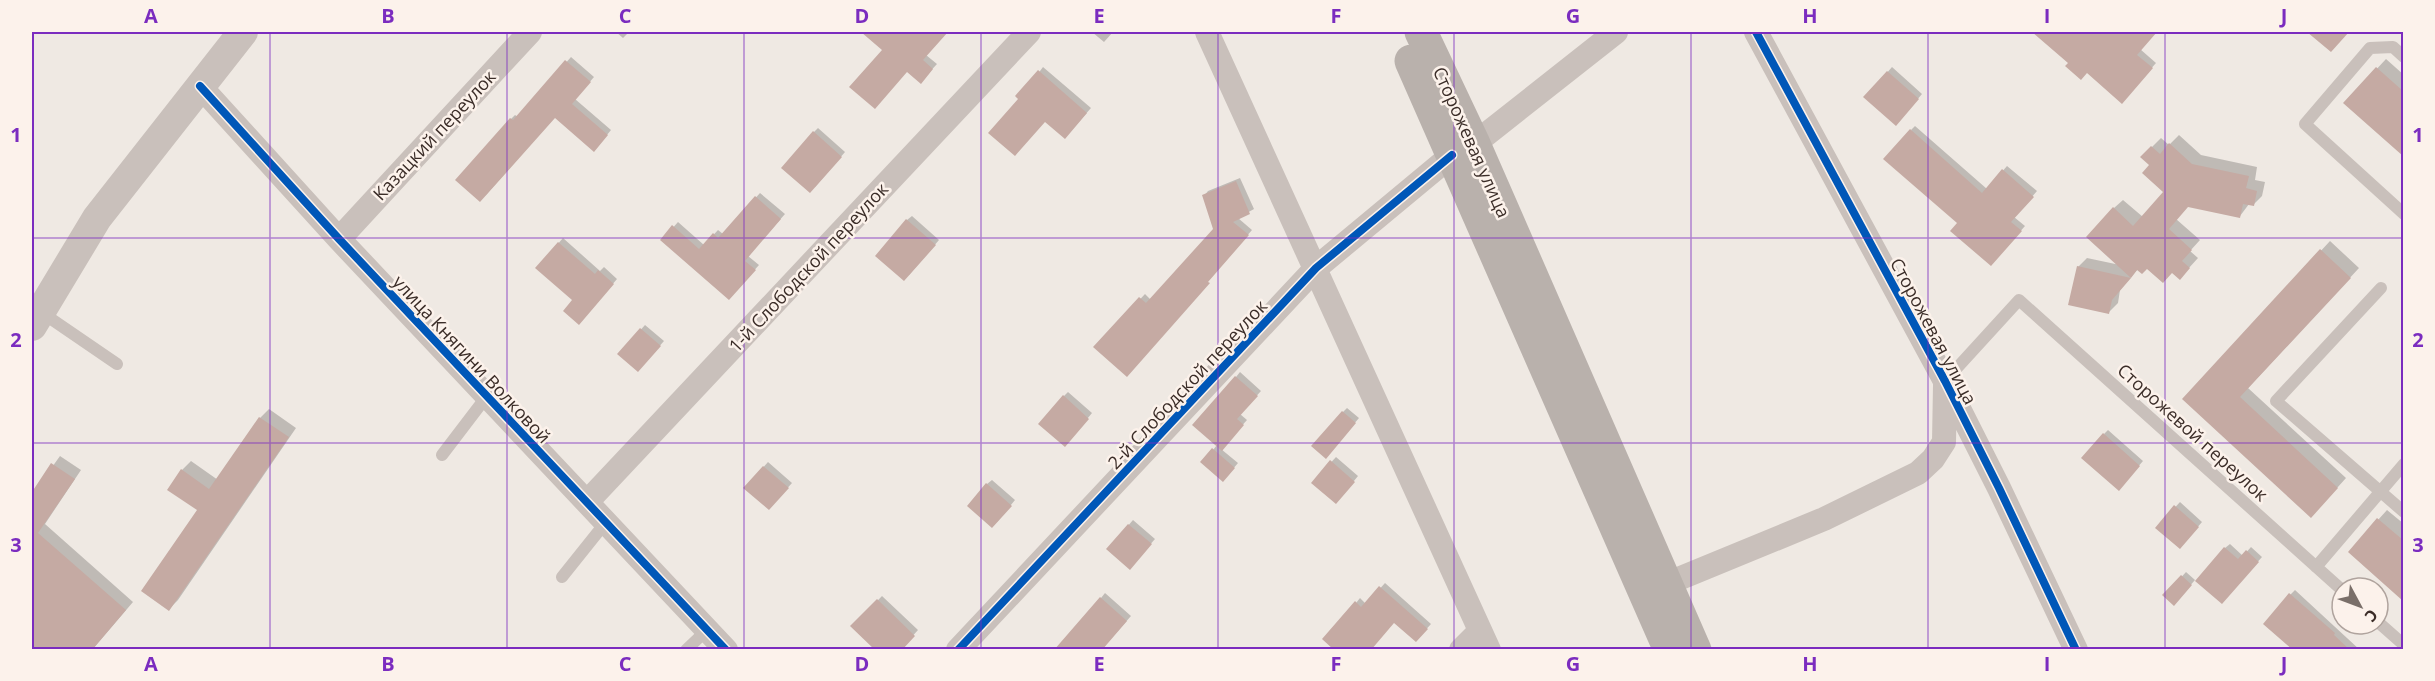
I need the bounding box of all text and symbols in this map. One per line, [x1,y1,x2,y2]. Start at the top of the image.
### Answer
text: A [144,2,158,29]
text: B [381,2,395,29]
text: C [619,2,632,29]
text: D [855,2,869,29]
text: E [1093,2,1105,29]
text: F [1331,2,1341,29]
text: G [1566,2,1580,29]
text: H [1802,2,1818,29]
text: I [2044,2,2050,29]
text: J [2279,2,2287,29]
street label: Сторожевая улица [1428,63,1516,221]
street label: Казацкий переулок [367,64,501,205]
text: 1 [10,121,22,148]
text: 1 [2412,121,2424,148]
street label: 1-й Слободской переулок [723,177,893,357]
street label: Сторожевая улица [1885,253,1983,409]
street label: улица Княгини Волковой [388,270,556,448]
street label: 2-й Слободской переулок [1102,294,1272,474]
text: 2 [10,326,22,353]
text: 2 [2412,326,2424,353]
street label: Сторожевой переулок [2113,358,2274,507]
text: 3 [10,531,22,558]
text: 3 [2412,531,2424,558]
north arrow [2330,576,2390,636]
text: С [2360,605,2383,627]
text: A [144,650,158,677]
text: B [381,650,395,677]
text: C [619,650,632,677]
text: D [855,650,869,677]
text: E [1093,650,1105,677]
text: F [1331,650,1341,677]
text: G [1566,650,1580,677]
text: H [1802,650,1818,677]
text: I [2044,650,2050,677]
text: J [2279,650,2287,677]

